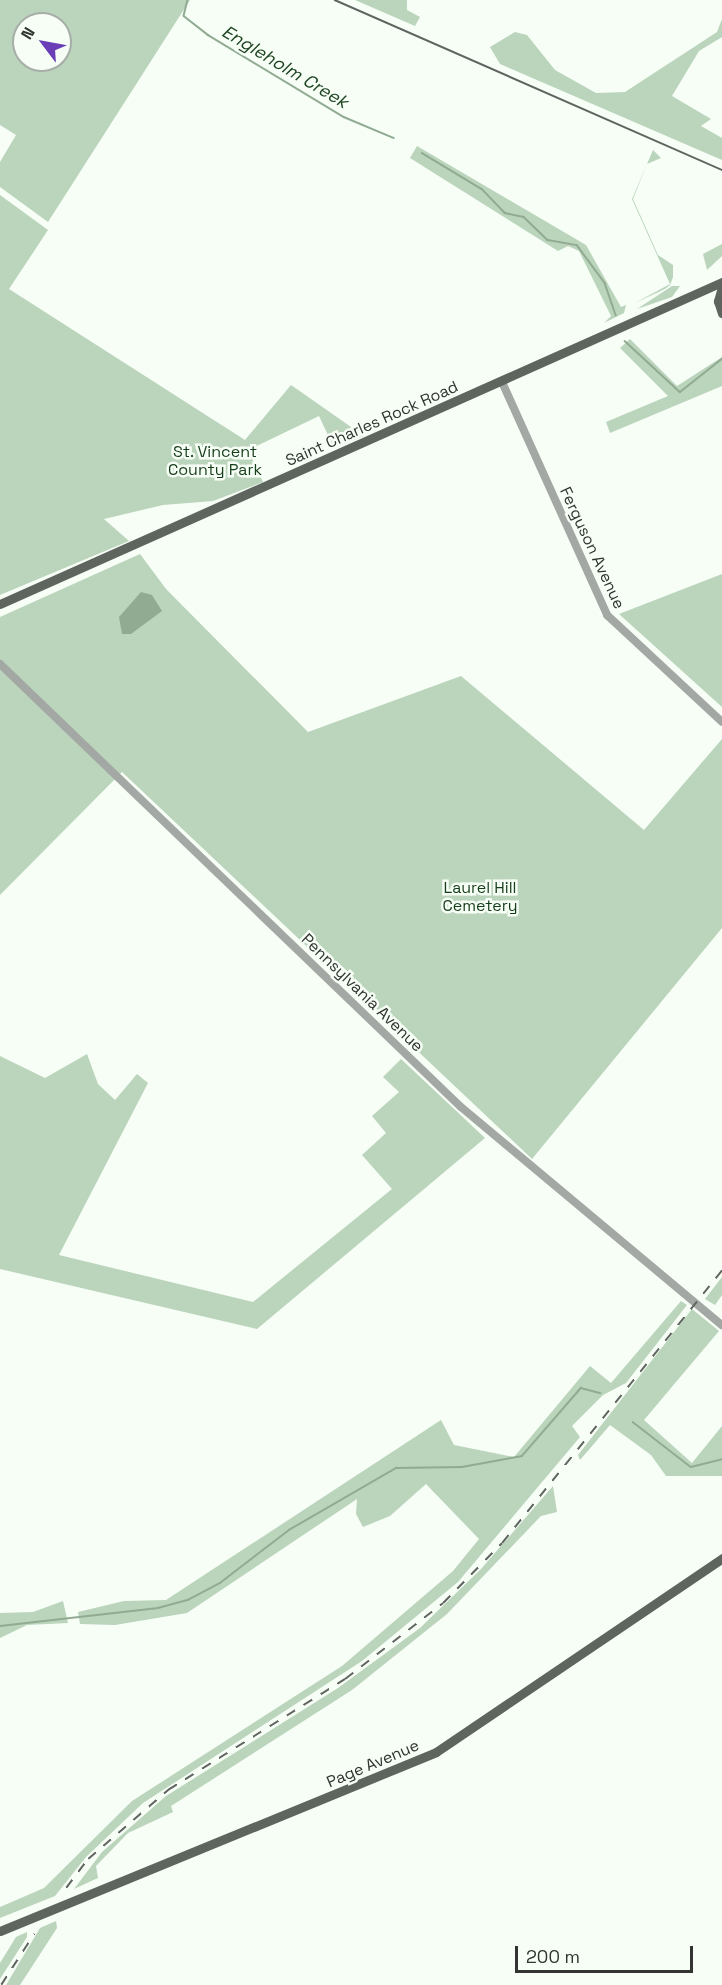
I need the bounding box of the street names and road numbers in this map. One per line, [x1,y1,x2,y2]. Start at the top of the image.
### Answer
street label: Saint Charles Rock Road [283,377,461,471]
street label: Ferguson Avenue [555,484,629,612]
street label: Pennsylvania Avenue [297,930,427,1056]
street label: Page Avenue [324,1736,422,1792]

